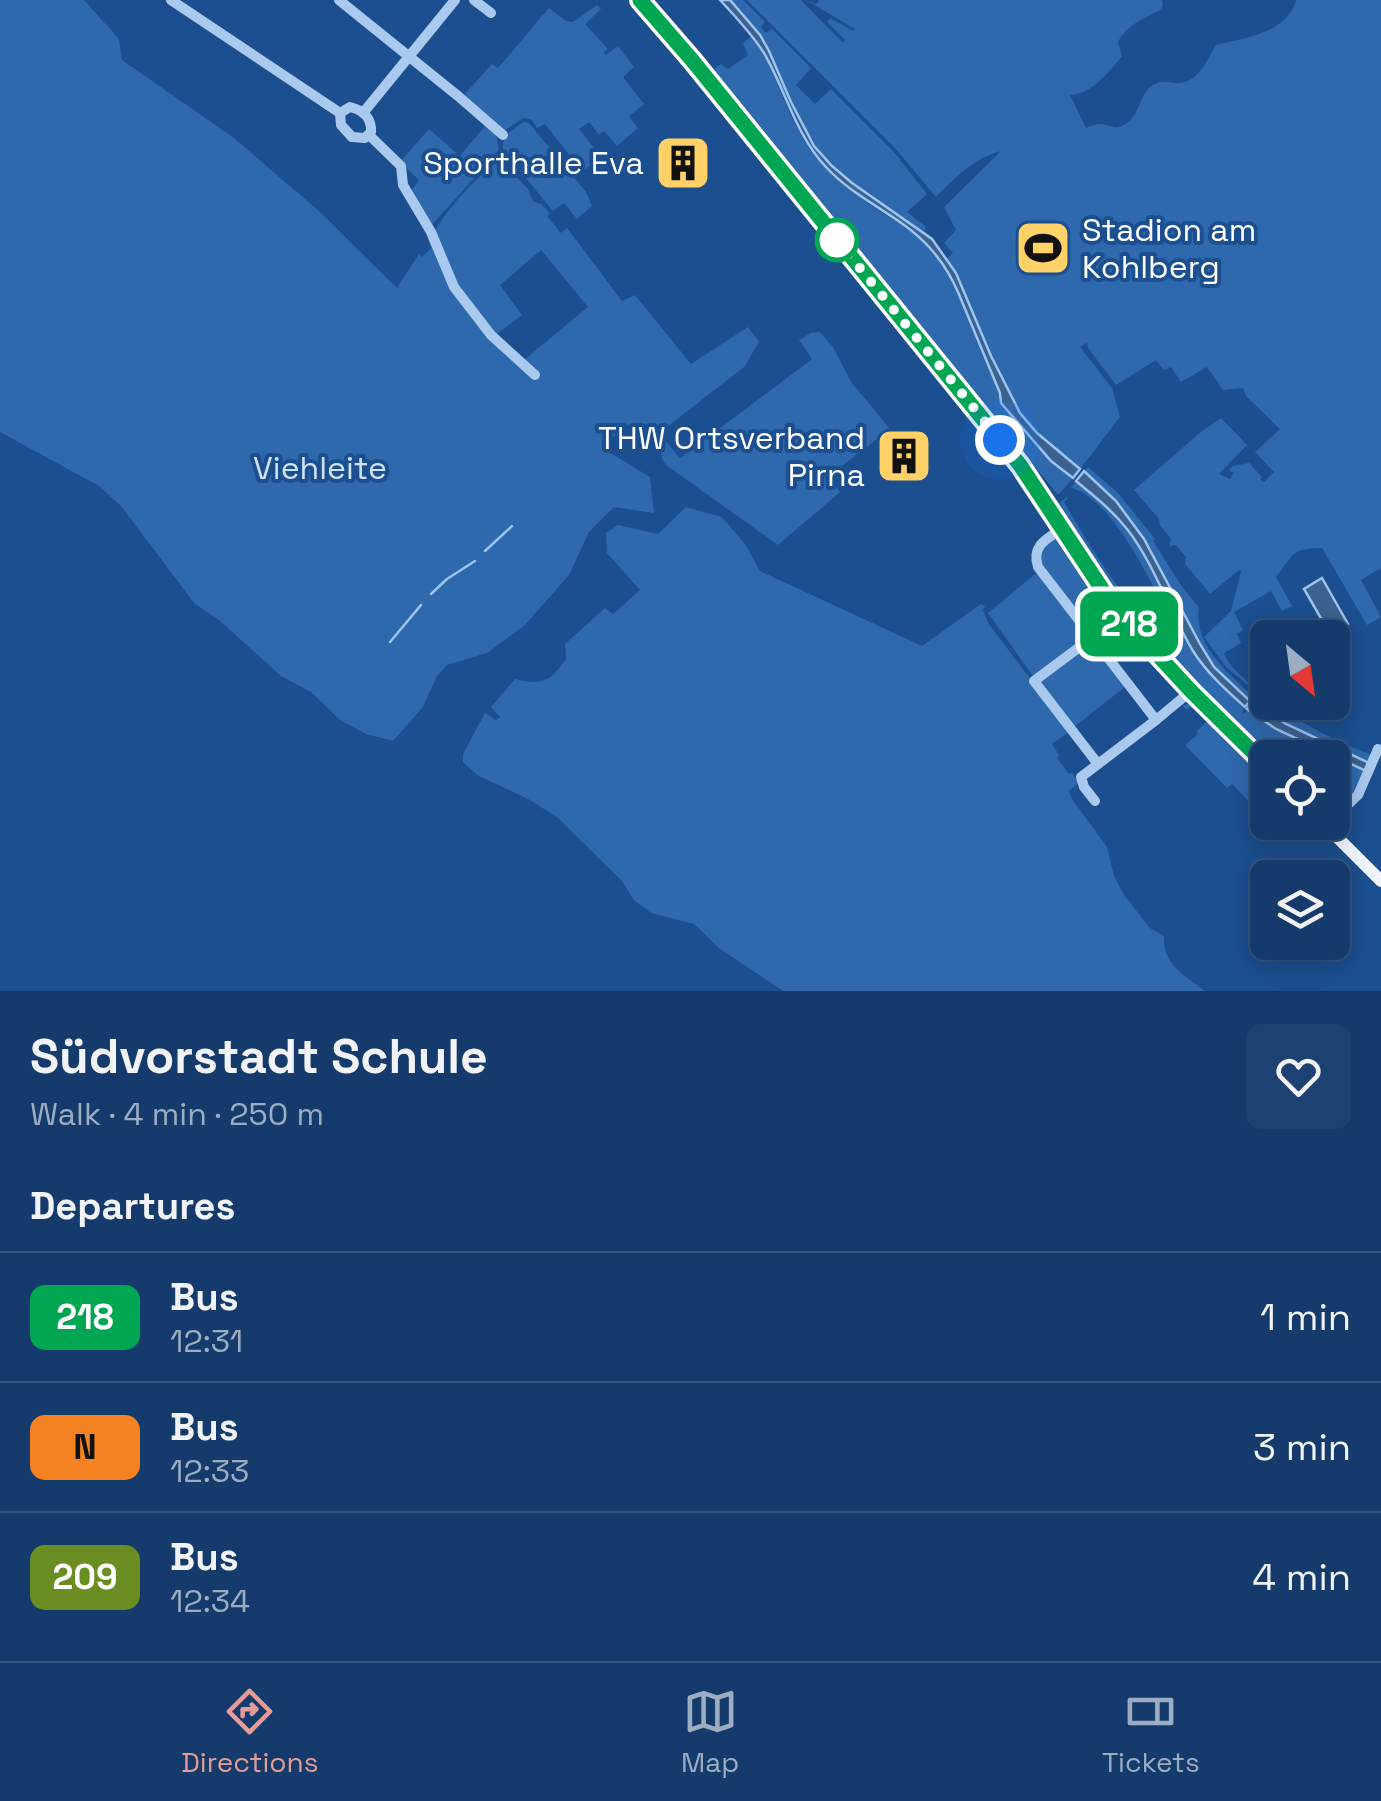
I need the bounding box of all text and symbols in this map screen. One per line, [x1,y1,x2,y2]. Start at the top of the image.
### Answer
building icon: Sporthalle Eva [653,133,713,193]
place label: Sporthalle Eva [423,143,644,183]
place label: Stadion am Kohlberg [1082,210,1256,287]
sports icon: Stadion am Kohlberg [1013,218,1073,278]
unlabelled marker [816,219,858,261]
your location [975,415,1025,465]
place label: THW Ortsverband Pirna [598,418,865,495]
building icon: THW Ortsverband Pirna [874,426,934,486]
park label: Viehleite [253,448,387,488]
line badge: 218 [1072,592,1186,656]
text: 218 [1100,602,1158,646]
north arrow [1250,620,1350,720]
map controls [1250,620,1350,960]
button: locate [1250,740,1350,840]
button: layers [1250,860,1350,960]
button: heart [1246,1024,1351,1129]
text: Südvorstadt Schule [30,1026,488,1087]
text: Walk · 4 min · 250 m [30,1094,324,1134]
text: Departures [30,1182,235,1230]
text: Bus [170,1273,239,1321]
text: 1 min [1260,1293,1351,1341]
text: 218 [56,1295,114,1339]
text: 12:31 [170,1321,243,1361]
text: Bus [170,1403,239,1451]
text: 3 min [1253,1423,1351,1471]
text: N [73,1425,97,1469]
text: 12:33 [170,1451,249,1491]
text: Bus [170,1533,239,1581]
text: 4 min [1252,1553,1351,1601]
text: 209 [52,1555,118,1599]
text: 12:34 [170,1581,250,1621]
tab: Directions [181,1684,318,1780]
tab: Map [681,1684,739,1780]
tab: Tickets [1102,1684,1200,1780]

